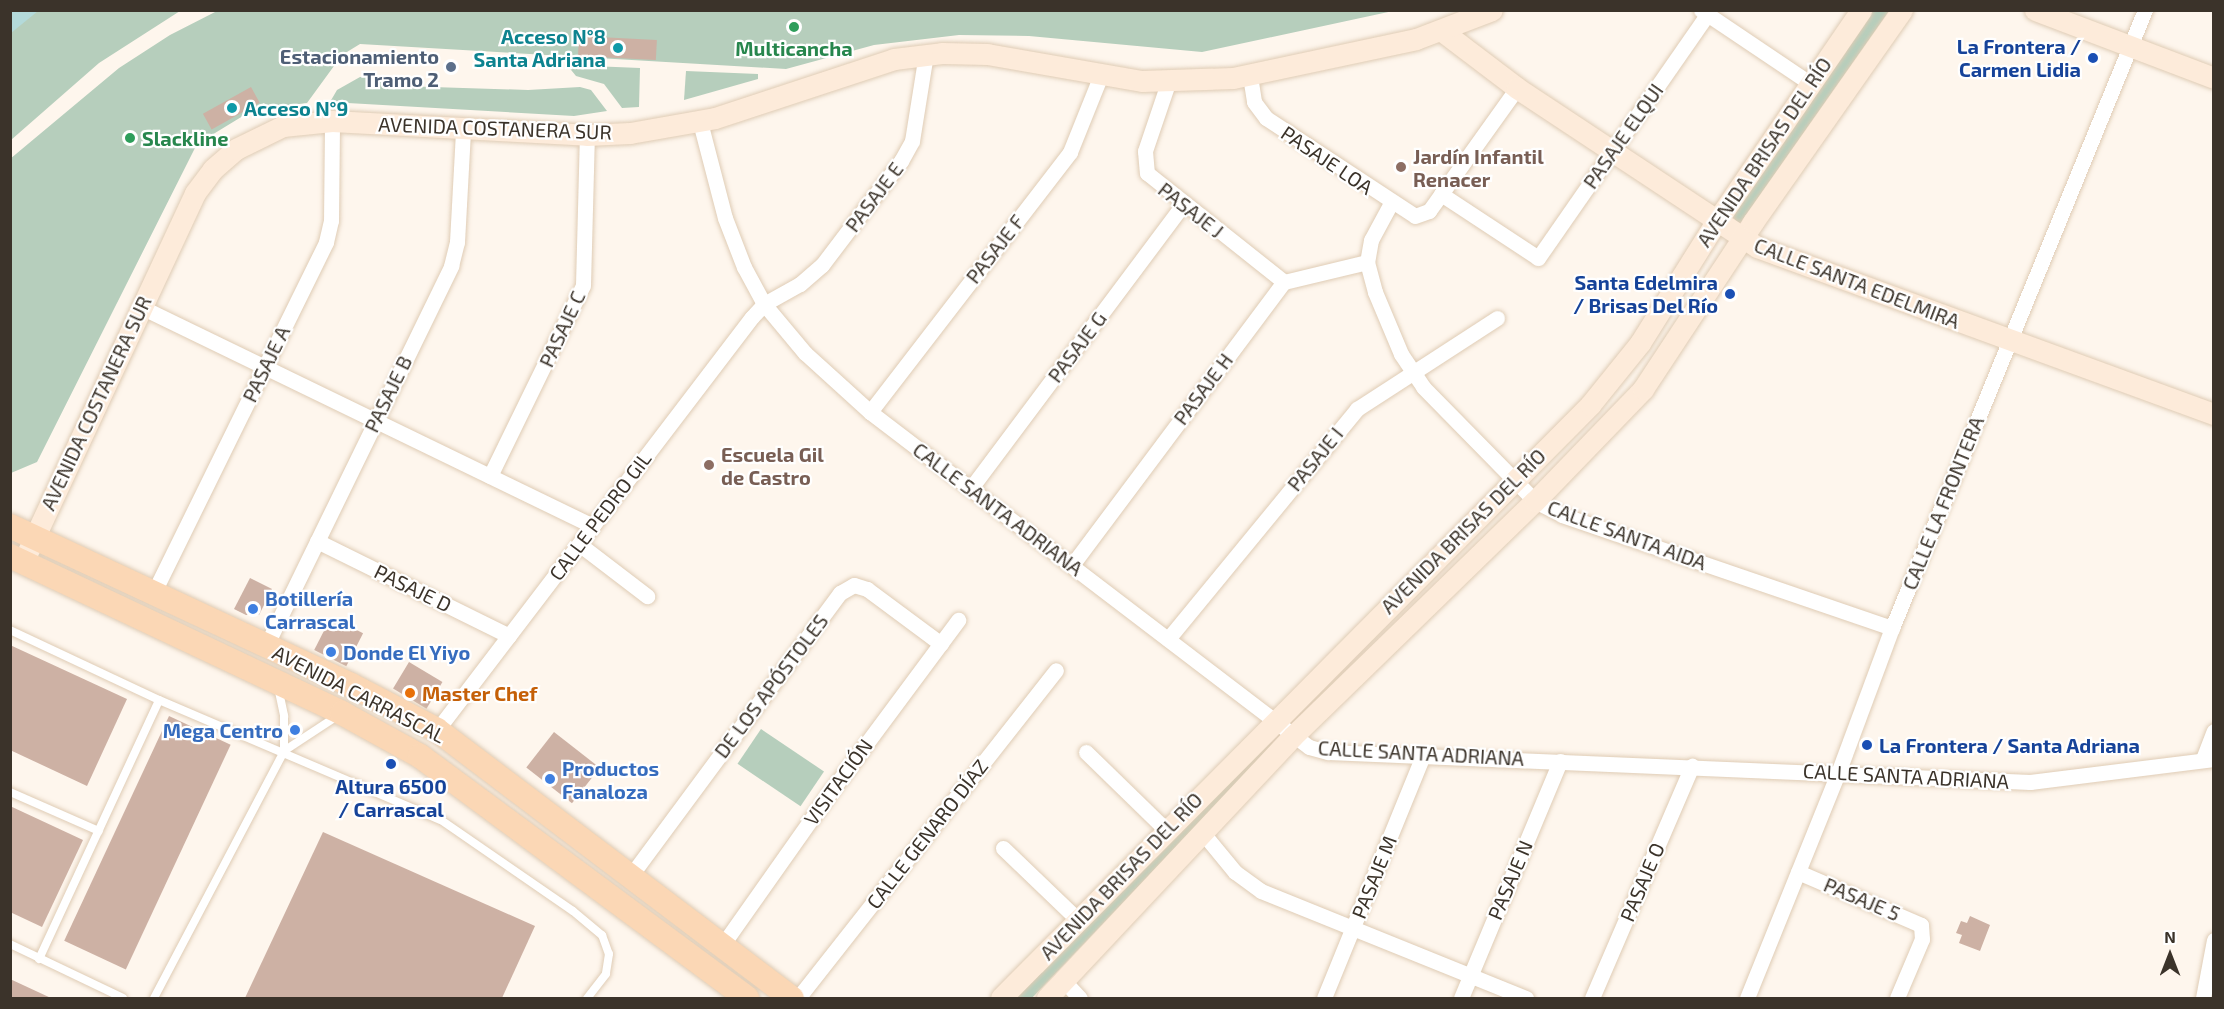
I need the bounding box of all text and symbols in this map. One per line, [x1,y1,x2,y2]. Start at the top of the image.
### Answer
marker: Multicancha [787,20,801,34]
place label: Acceso N°8 Santa Adriana [473,24,606,71]
place label: La Frontera / Carmen Lidia [1957,34,2081,81]
place label: Multicancha [735,36,853,60]
marker: Acceso N°8 Santa Adriana [611,41,625,55]
place label: Estacionamiento Tramo 2 [280,44,439,91]
marker: La Frontera / Carmen Lidia [2086,51,2100,65]
street label: AVENIDA BRISAS DEL RÍO [1691,52,1837,252]
marker: Estacionamiento Tramo 2 [444,60,458,74]
street label: PASAJE ELQUI [1578,79,1668,193]
place label: Acceso N°9 [244,96,348,120]
marker: Acceso N°9 [225,101,239,115]
street label: AVENIDA COSTANERA SUR [377,112,613,144]
street label: PASAJE LOA [1277,121,1377,199]
place label: Slackline [142,126,228,150]
marker: Slackline [123,131,137,145]
place label: Jardín Infantil Renacer [1413,144,1544,191]
street label: PASAJE E [840,157,908,237]
marker: Jardín Infantil Renacer [1394,160,1408,174]
street label: PASAJE J [1153,177,1229,243]
street label: PASAJE F [961,210,1029,288]
street label: CALLE SANTA EDELMIRA [1751,233,1963,333]
place label: Santa Edelmira / Brisas Del Río [1573,270,1718,317]
street label: PASAJE C [534,287,590,371]
marker: Santa Edelmira / Brisas Del Río [1723,287,1737,301]
street label: AVENIDA COSTANERA SUR [36,292,156,514]
street label: PASAJE G [1043,307,1111,387]
street label: PASAJE A [237,322,295,406]
street label: PASAJE H [1168,349,1238,429]
street label: PASAJE B [359,352,417,436]
street label: CALLE LA FRONTERA [1897,413,1989,593]
street label: PASAJE I [1282,422,1348,496]
street label: CALLE SANTA ADRIANA [908,437,1088,581]
place label: Escuela Gil de Castro [721,442,824,489]
street label: AVENIDA BRISAS DEL RÍO [1375,443,1551,619]
street label: CALLE PEDRO GIL [544,447,656,585]
marker: Escuela Gil de Castro [702,458,716,472]
street label: CALLE SANTA AIDA [1544,495,1710,575]
street label: PASAJE D [370,559,456,617]
place label: Botillería Carrascal [265,586,355,633]
marker: Botillería Carrascal [246,602,260,616]
street label: DE LOS APÓSTOLES [709,609,833,763]
street label: AVENIDA CARRASCAL [268,640,450,748]
place label: Donde El Yiyo [343,640,471,664]
marker: Donde El Yiyo [324,645,338,659]
place label: Master Chef [422,681,538,705]
marker: Master Chef [403,686,417,700]
place label: Mega Centro [163,718,283,742]
marker: Mega Centro [288,723,302,737]
place label: La Frontera / Santa Adriana [1879,733,2140,757]
street label: VISITACIÓN [799,734,877,830]
street label: CALLE SANTA ADRIANA [1317,736,1525,770]
marker: La Frontera / Santa Adriana [1860,738,1874,752]
street label: CALLE GENARO DÍAZ [861,755,993,913]
place label: Productos Fanaloza [562,756,659,803]
marker: Altura 6500 / Carrascal [384,757,398,771]
street label: CALLE SANTA ADRIANA [1802,759,2010,793]
marker: Productos Fanaloza [543,772,557,786]
place label: Altura 6500 / Carrascal [335,774,447,821]
street label: AVENIDA BRISAS DEL RÍO [1035,787,1207,965]
street label: PASAJE M [1347,832,1401,922]
street label: PASAJE N [1483,837,1537,923]
street label: PASAJE O [1615,839,1669,925]
street label: PASAJE 5 [1820,872,1904,926]
north arrow [2140,925,2200,985]
text: N [2164,927,2176,946]

